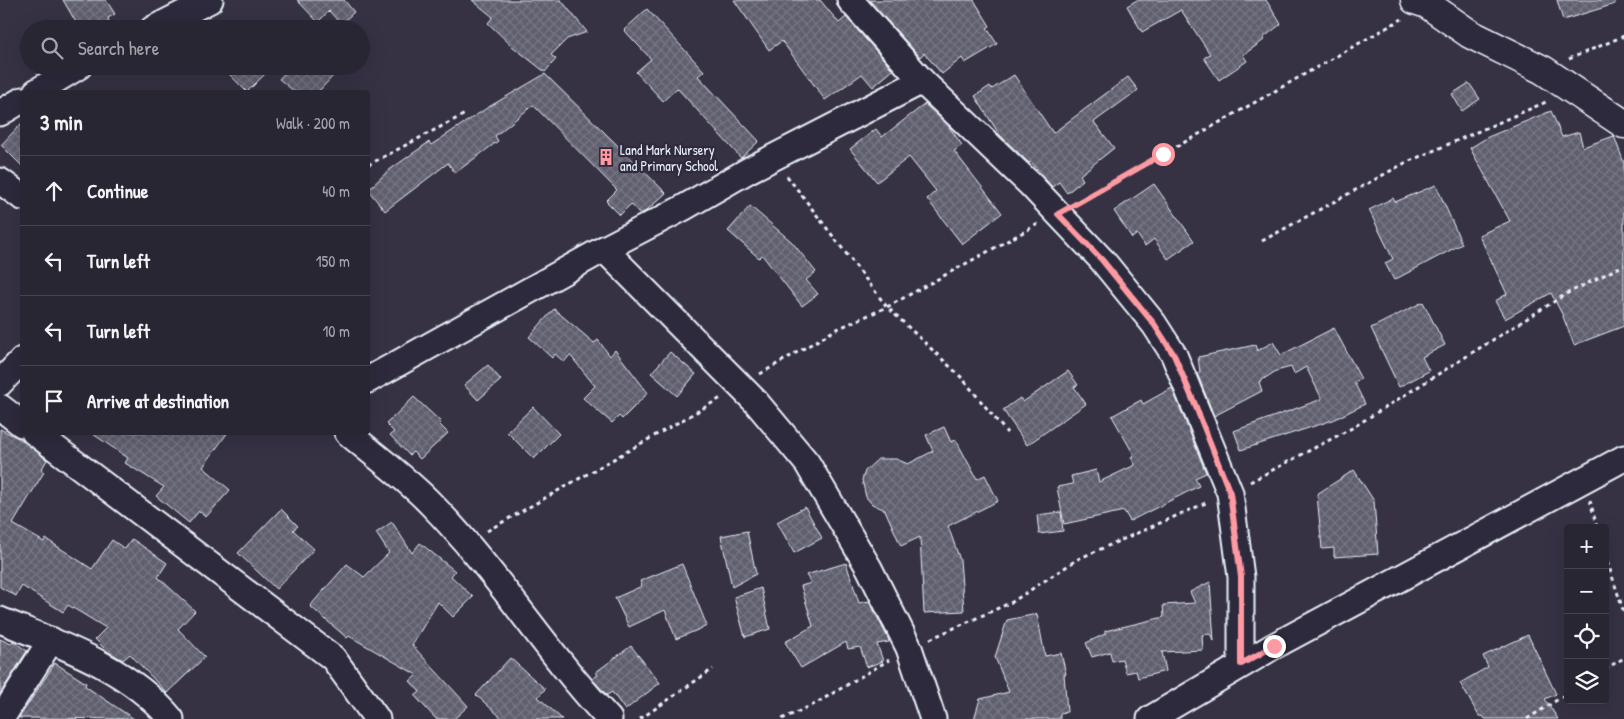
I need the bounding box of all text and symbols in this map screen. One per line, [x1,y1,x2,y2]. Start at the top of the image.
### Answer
search box [20,20,370,75]
icon: search [38,34,66,62]
text: Search here [78,35,159,61]
text: 3 min [40,108,83,137]
text: Walk · 200 m [276,112,350,134]
place label: Land Mark Nursery and Primary School [620,140,718,176]
route start [1152,143,1175,166]
building icon: Land Mark Nursery and Primary School [596,147,616,167]
icon: ahead [40,177,68,205]
text: Continue [87,178,148,204]
text: 40 m [322,180,350,202]
icon: left [40,247,68,275]
text: Turn left [87,248,150,274]
text: 150 m [316,250,350,272]
icon: left [40,317,68,345]
text: Turn left [87,318,150,344]
text: 10 m [322,320,350,342]
icon: arrive [40,387,68,415]
text: Arrive at destination [87,388,229,414]
map controls [1564,524,1609,704]
button: + [1564,524,1609,569]
button: − [1564,569,1609,614]
button: locate [1564,614,1609,659]
route end [1263,635,1286,658]
button: layers [1564,659,1609,704]

